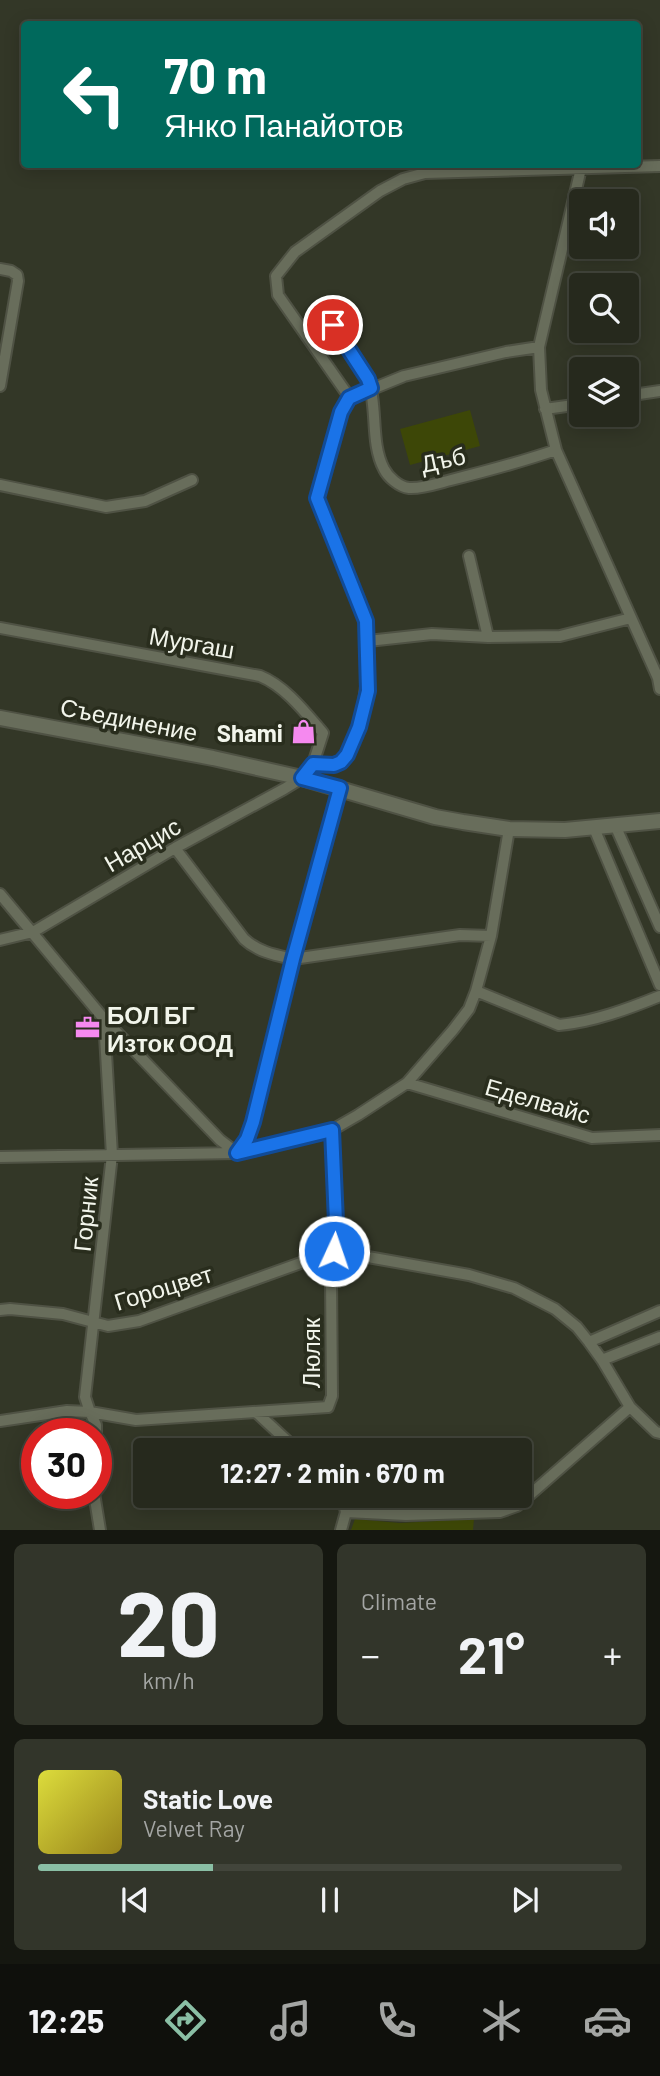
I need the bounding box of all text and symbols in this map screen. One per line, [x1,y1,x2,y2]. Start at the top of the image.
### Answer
text: 70 m [164,45,267,104]
icon: left [49,49,140,140]
text: Янко Панайотов [164,105,404,143]
map controls [569,189,639,427]
button: sound [569,189,639,259]
button: search [569,273,639,343]
pin [303,295,363,355]
icon: arrive [314,306,352,344]
button: layers [569,357,639,427]
street label: Дъб [418,440,468,478]
street label: Мургаш [147,620,237,664]
street label: Съединение [58,691,200,747]
place label: Shami [217,718,283,747]
shop icon: Shami [289,718,317,746]
street label: Нарцис [99,811,185,877]
place label: БОЛ БГ Изток ООД [107,1000,233,1057]
office icon: БОЛ БГ Изток ООД [73,1014,101,1042]
street label: Еделвайс [482,1071,594,1129]
street label: Горник [67,1175,103,1253]
position arrow [297,1214,371,1288]
street label: Гороцвет [110,1258,216,1316]
street label: Люляк [296,1317,325,1388]
speed limit sign: 30 [21,1418,112,1509]
text: 12:27 · 2 min · 670 m [220,1457,445,1488]
text: 20 [117,1566,220,1675]
text: Climate [361,1587,437,1615]
text: 21° [458,1622,525,1684]
text: − [361,1631,380,1677]
text: + [603,1631,622,1677]
text: km/h [142,1666,195,1694]
text: Static Love [143,1783,273,1814]
text: Velvet Ray [143,1814,245,1842]
icon: previous [116,1881,154,1919]
icon: pause [311,1881,349,1919]
icon: next [506,1881,544,1919]
icon: directions [161,1996,210,2045]
icon: music [266,1996,315,2045]
icon: phone [372,1996,421,2045]
icon: climate [477,1996,526,2045]
icon: car [583,1996,632,2045]
text: 12:25 [28,2001,104,2039]

